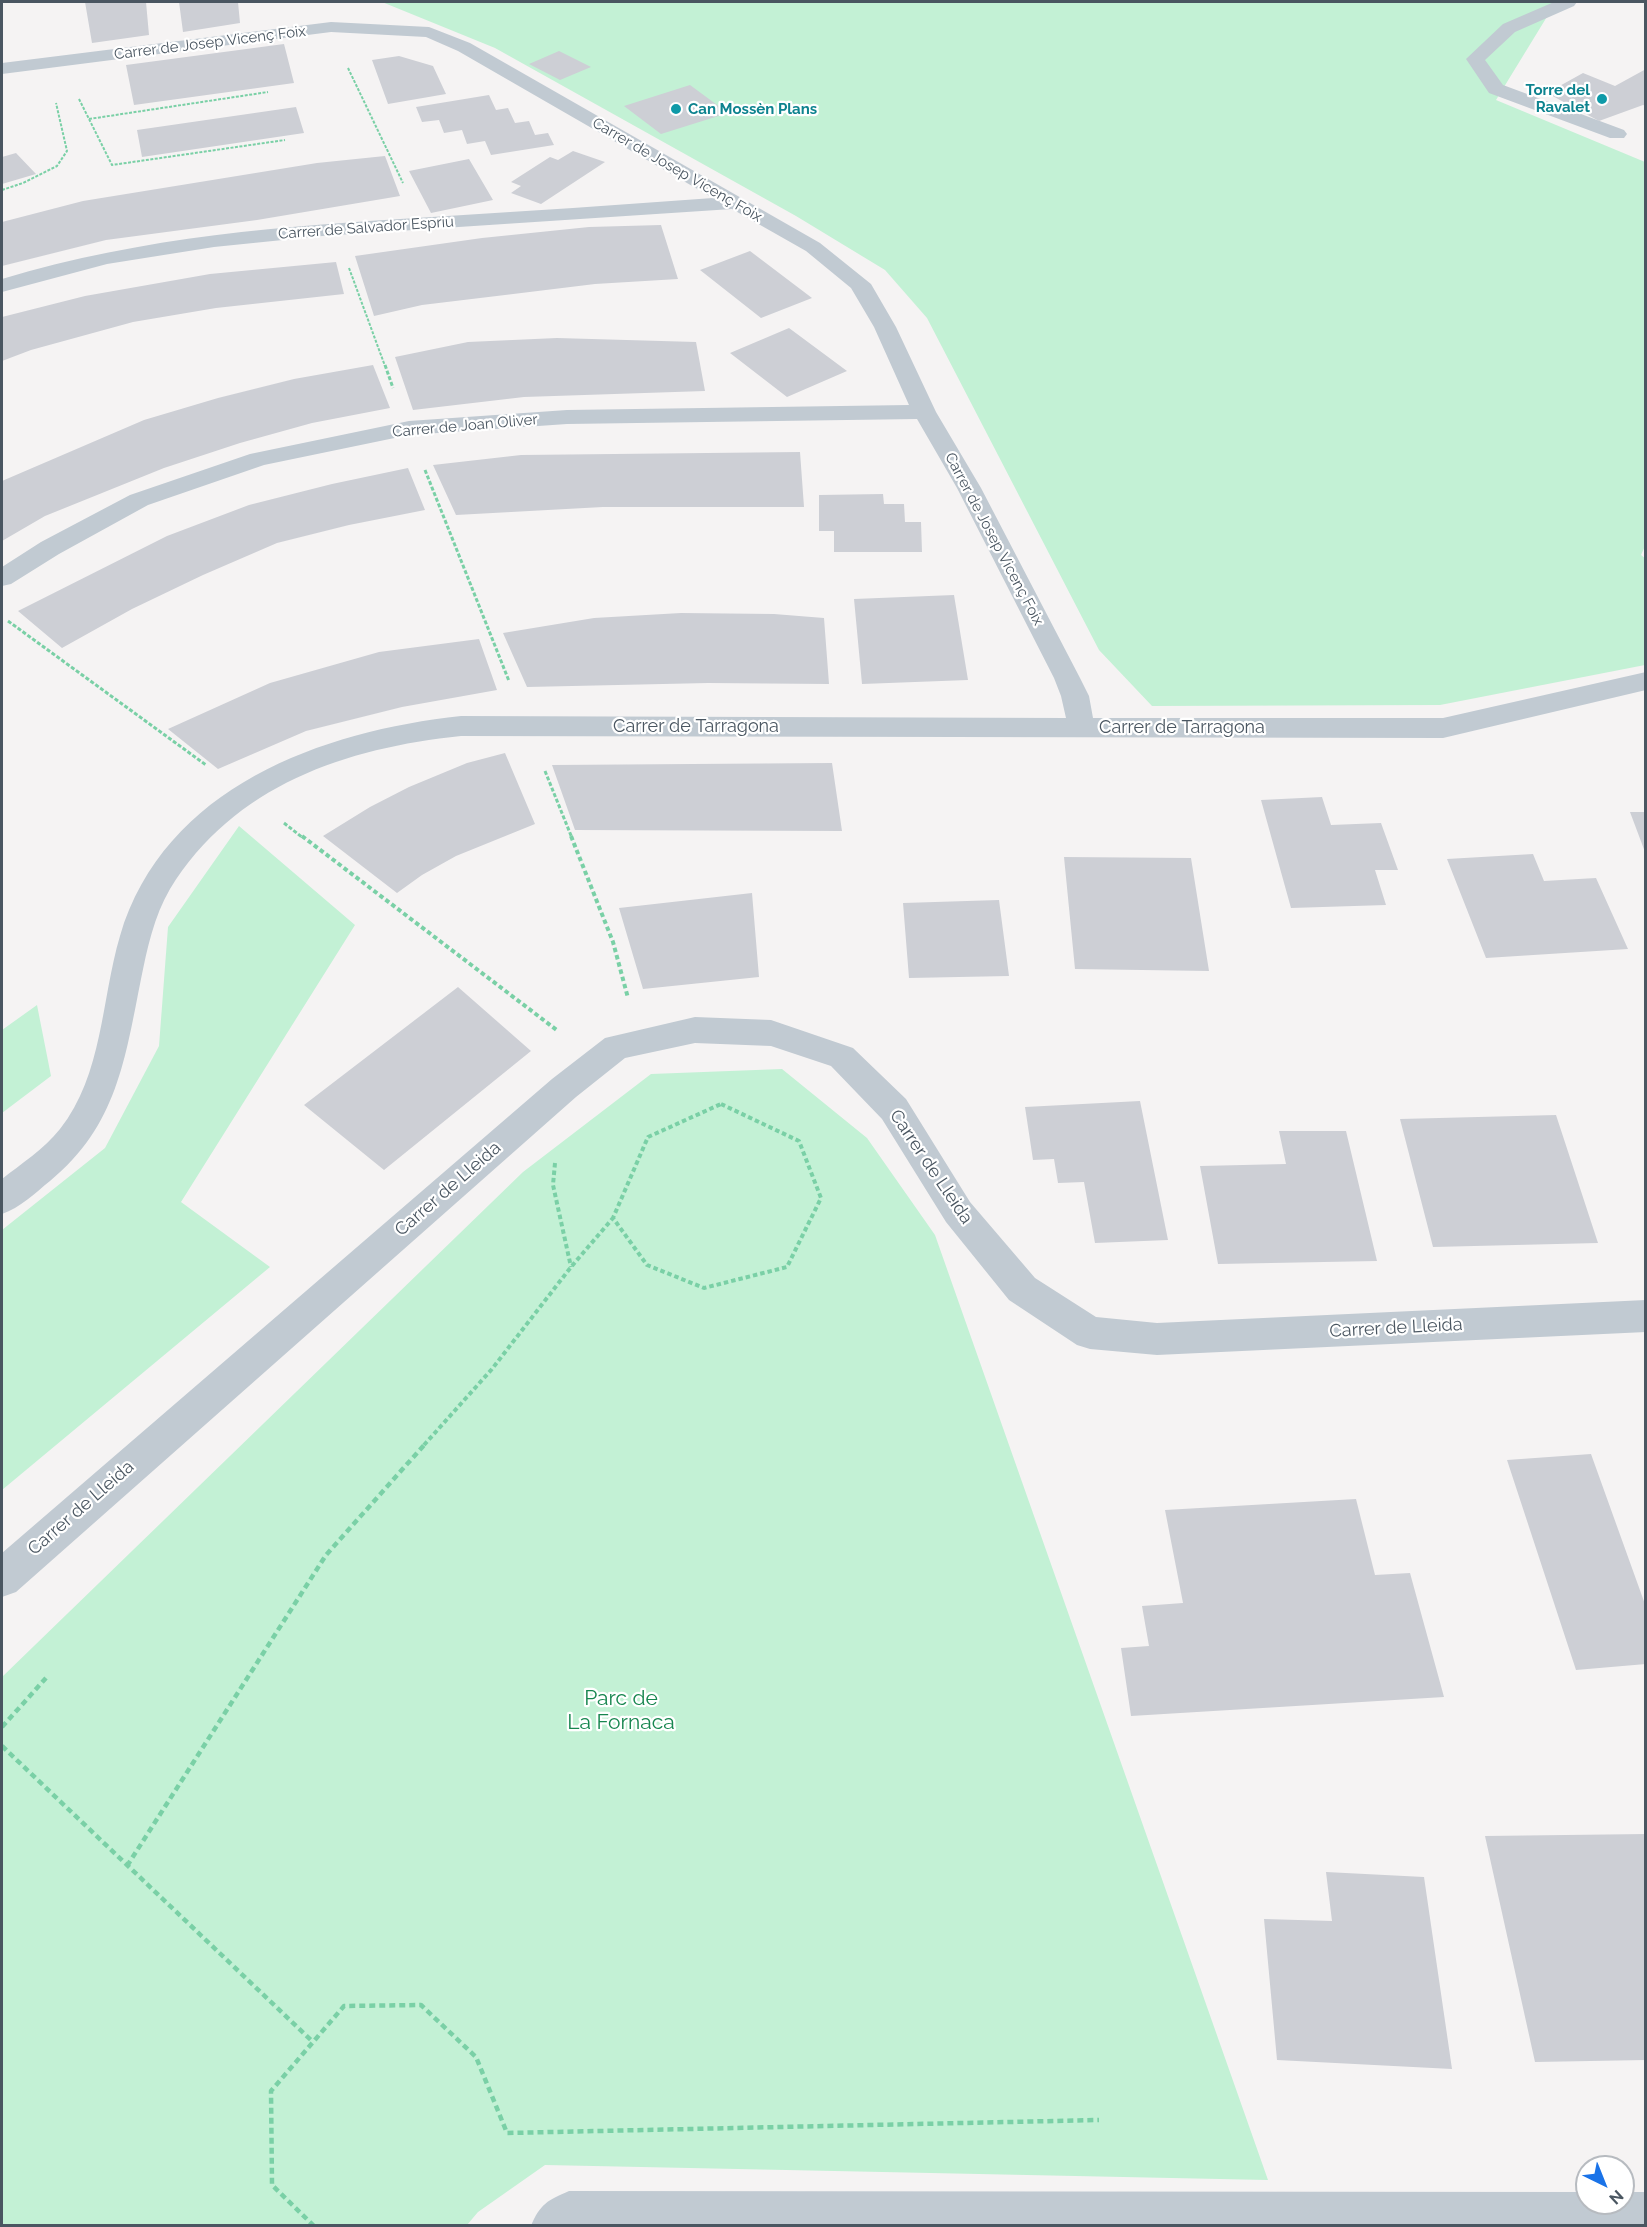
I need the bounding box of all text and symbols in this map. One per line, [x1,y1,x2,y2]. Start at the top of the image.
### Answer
street label: Carrer de Josep Vicenç Foix [113,22,307,64]
place label: Torre del Ravalet [1526,81,1590,116]
marker: Torre del Ravalet [1595,92,1609,106]
place label: Can Mossèn Plans [688,100,817,118]
marker: Can Mossèn Plans [669,102,683,116]
street label: Carrer de Josep Vicenç Foix [589,114,765,226]
street label: Carrer de Salvador Espriu [278,213,454,243]
street label: Carrer de Joan Oliver [392,411,538,441]
street label: Carrer de Josep Vicenç Foix [941,450,1047,628]
street label: Carrer de Tarragona [613,716,779,738]
street label: Carrer de Tarragona [1099,717,1265,739]
street label: Carrer de Lleida [885,1106,977,1228]
street label: Carrer de Lleida [391,1137,505,1241]
street label: Carrer de Lleida [1329,1314,1463,1342]
street label: Carrer de Lleida [24,1456,138,1560]
park label: Parc de La Fornaca [567,1686,675,1736]
north arrow [1575,2155,1635,2215]
text: N [1605,2186,1627,2208]

